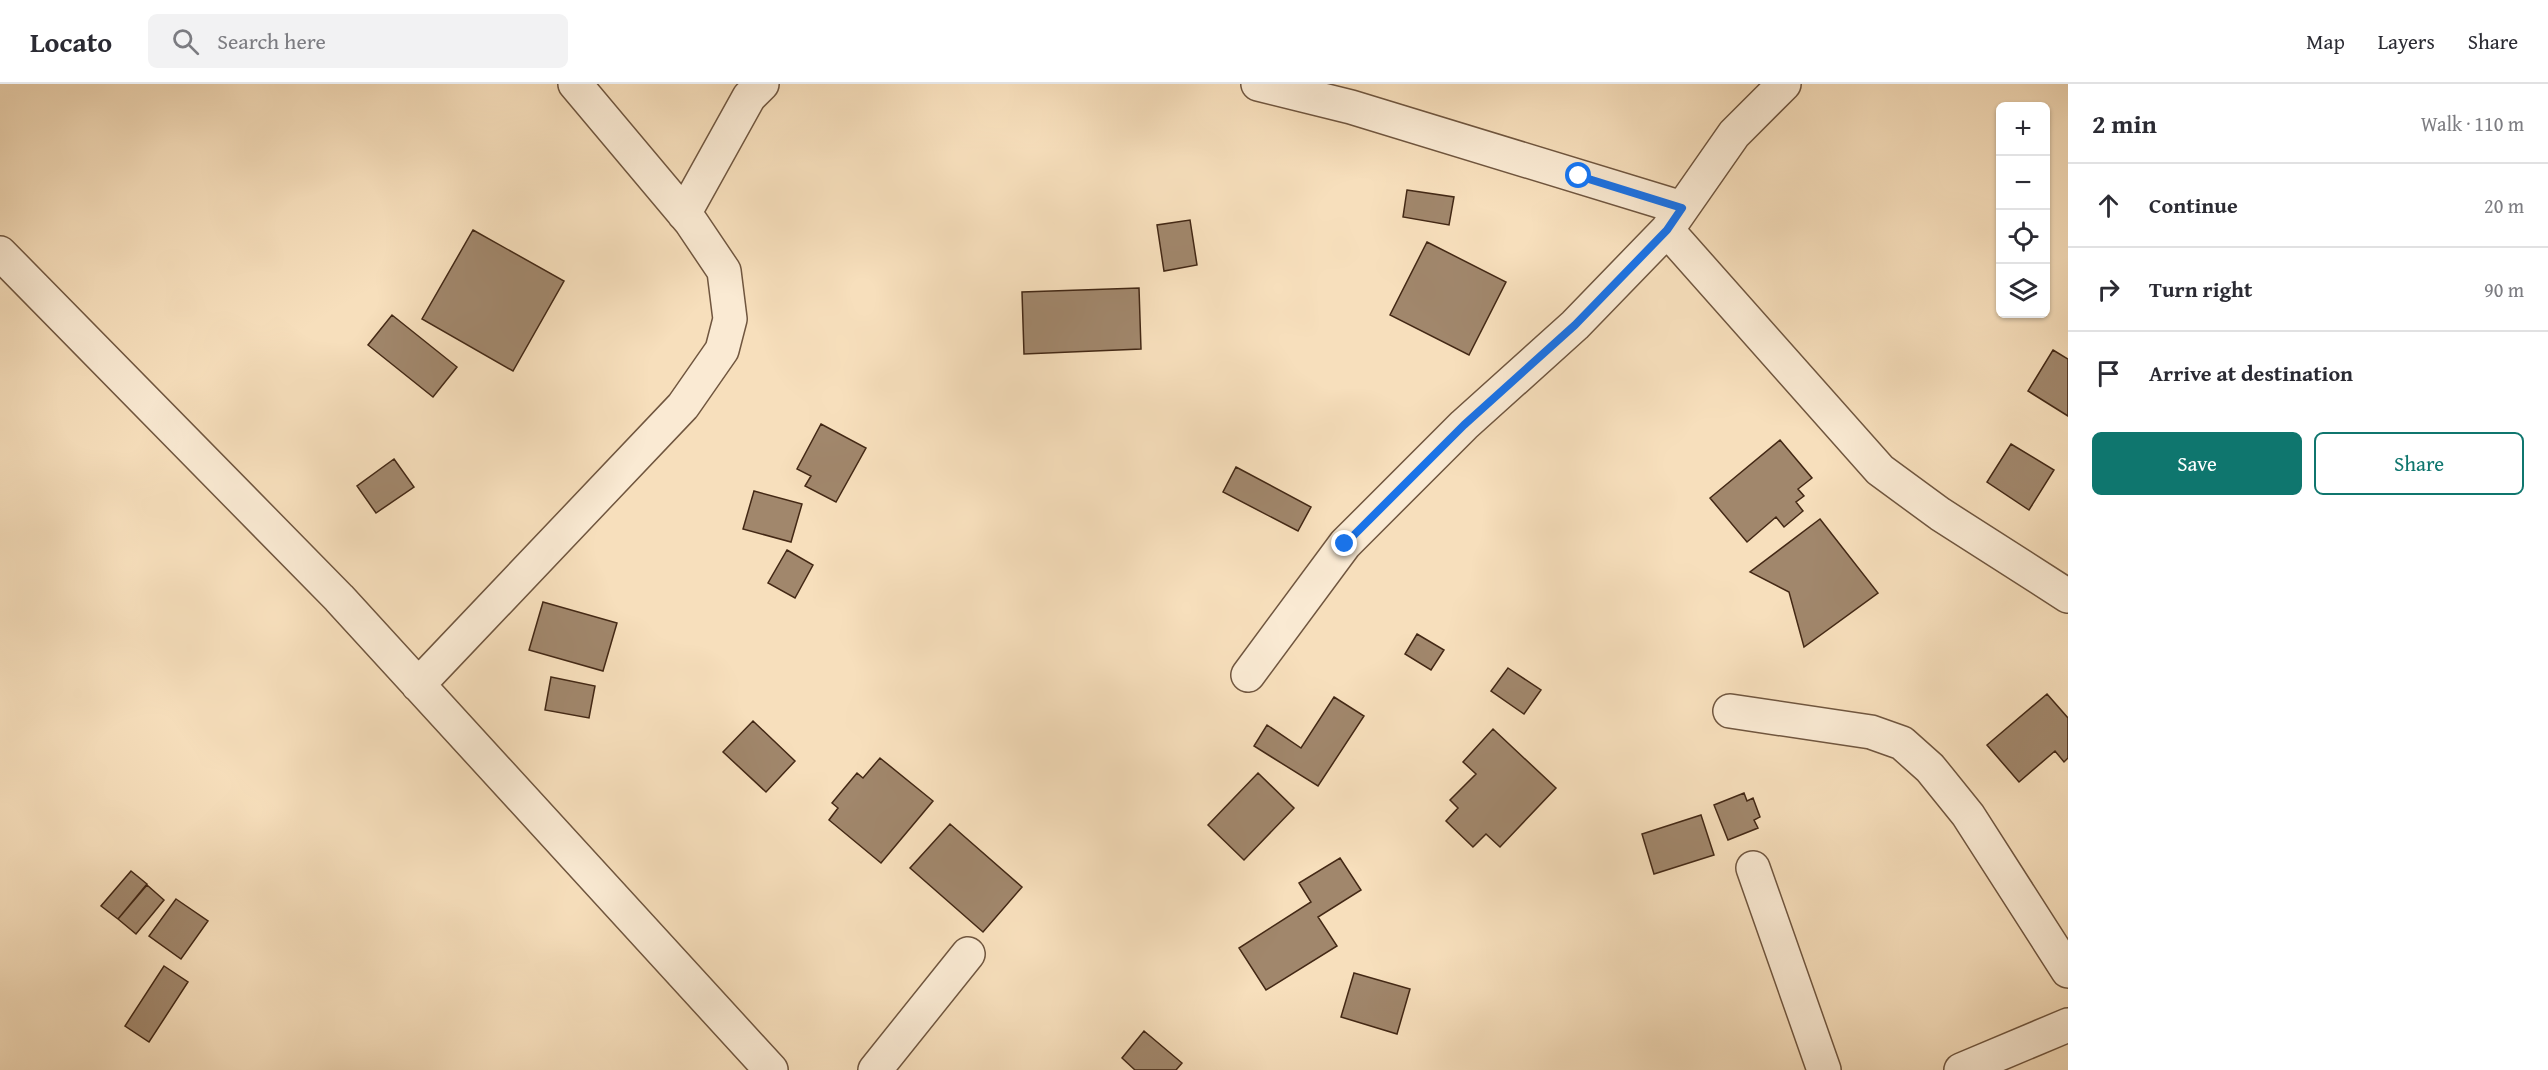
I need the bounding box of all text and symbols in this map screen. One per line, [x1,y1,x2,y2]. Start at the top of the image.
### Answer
search box [148,14,568,68]
text: Locato [30,21,112,62]
icon: search [169,25,202,58]
text: Search here [217,25,326,57]
text: Map [2306,26,2345,57]
text: Layers [2378,26,2435,57]
text: Share [2468,26,2518,57]
map controls [1996,102,2050,318]
button: + [1996,102,2050,156]
text: 2 min [2092,104,2157,143]
text: Walk · 110 m [2421,109,2524,138]
button: − [1996,156,2050,210]
route start [1565,162,1591,188]
icon: ahead [2092,189,2125,222]
text: Continue [2149,189,2238,221]
text: 20 m [2484,191,2524,220]
button: locate [1996,210,2050,264]
button: layers [1996,264,2050,318]
icon: right [2092,273,2125,306]
text: Turn right [2149,273,2252,305]
text: 90 m [2484,275,2524,304]
icon: arrive [2092,357,2125,390]
text: Arrive at destination [2149,357,2353,389]
button: Save [2092,432,2302,495]
button: Share [2314,432,2524,495]
route end [1331,530,1357,556]

